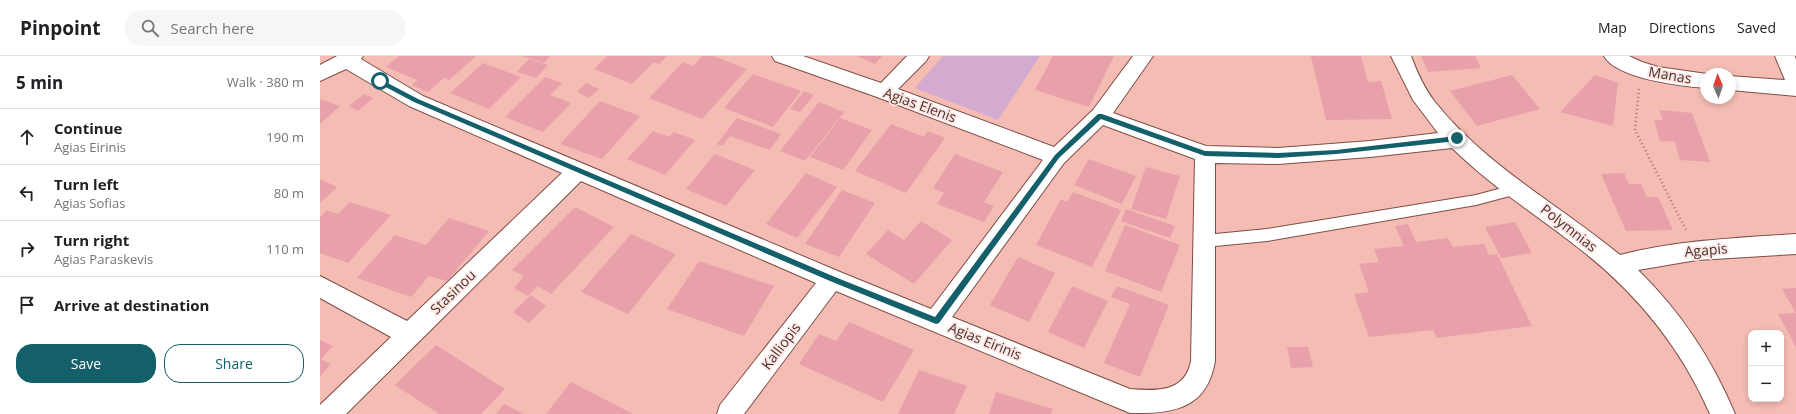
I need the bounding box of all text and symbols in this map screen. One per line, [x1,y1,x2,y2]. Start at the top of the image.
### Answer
search box [125,10,405,46]
text: Pinpoint [20,15,101,41]
icon: search [139,17,161,39]
text: Search here [171,18,254,38]
text: Map [1598,18,1627,37]
text: Directions [1649,18,1715,37]
text: Saved [1737,18,1776,37]
street label: Manas [1647,61,1693,88]
north arrow [1700,68,1736,104]
text: 5 min [16,71,63,94]
route start [371,72,389,90]
text: Walk · 380 m [227,73,304,91]
street label: Agias Elenis [881,83,959,127]
text: Continue [54,118,122,138]
icon: ahead [16,126,38,148]
text: 190 m [266,128,304,146]
route end [1448,129,1466,147]
text: Agias Eirinis [54,138,126,156]
text: Turn left [54,174,119,194]
icon: left [16,182,38,204]
text: 80 m [274,184,304,202]
text: Agias Sofias [54,194,125,212]
street label: Polymnias [1537,200,1602,256]
text: Turn right [54,230,129,250]
icon: right [16,238,38,260]
street label: Agapis [1684,238,1729,261]
text: 110 m [266,240,304,258]
text: Agias Paraskevis [54,250,153,268]
street label: Stasinou [426,265,479,318]
icon: arrive [16,294,38,316]
text: Arrive at destination [54,295,209,315]
street label: Agias Eirinis [946,317,1025,364]
street label: Kalliopis [757,318,805,373]
map controls [1748,330,1784,402]
button: + [1748,330,1784,366]
button: Save [16,344,156,383]
button: Share [164,344,304,383]
button: − [1748,366,1784,402]

